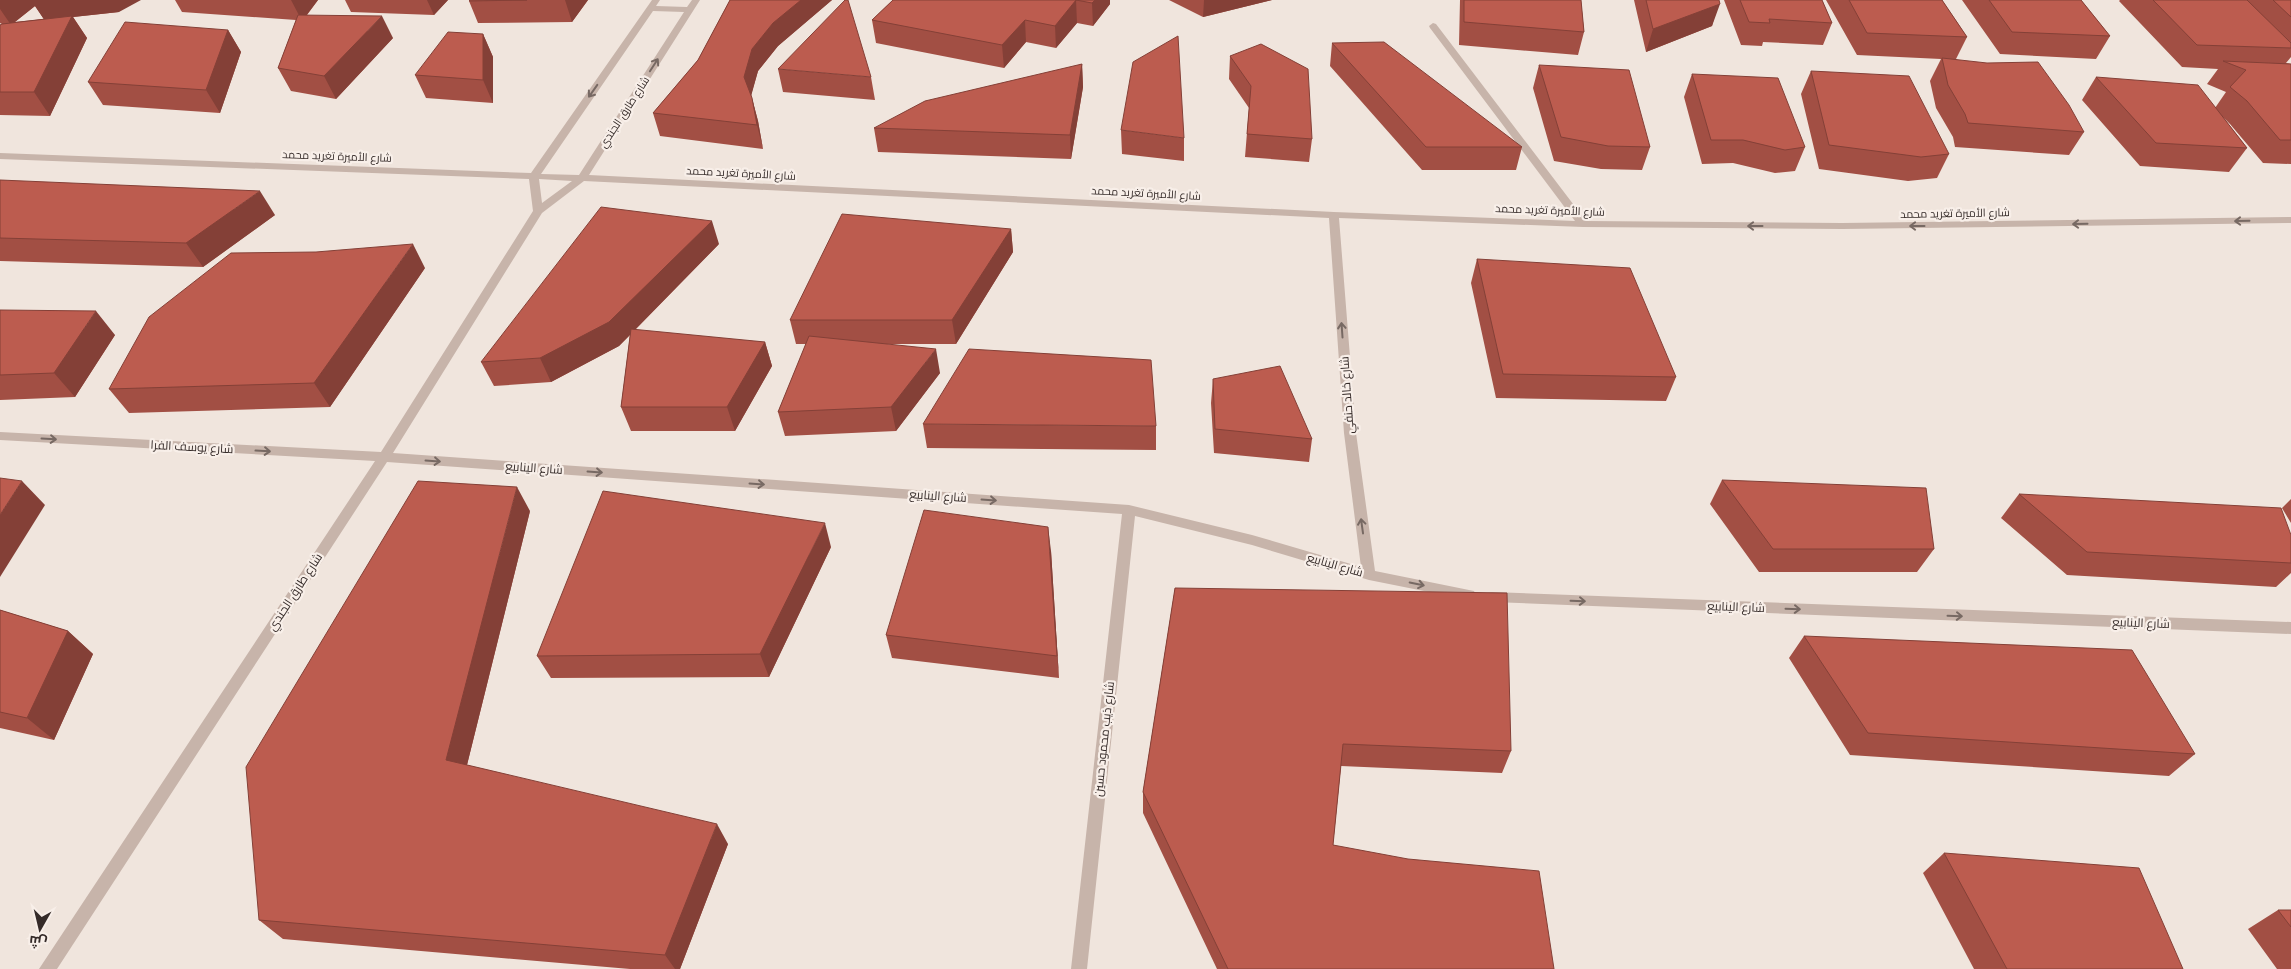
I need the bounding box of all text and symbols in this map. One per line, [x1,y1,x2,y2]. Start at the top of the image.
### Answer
one-way arrow [649,58,659,72]
street label: شارع طارق الجندي [596,74,654,151]
one-way arrow [588,84,598,98]
street label: شارع الأميرة تغريد محمد [282,147,392,166]
street label: شارع الأميرة تغريد محمد [686,163,796,184]
street label: شارع الأميرة تغريد محمد [1091,183,1201,204]
street label: شارع الأميرة تغريد محمد [1495,201,1605,220]
street label: شارع الأميرة تغريد محمد [1900,205,2010,222]
one-way arrow [2235,216,2251,226]
one-way arrow [2072,219,2088,228]
one-way arrow [1747,221,1764,231]
one-way arrow [1910,221,1926,231]
one-way arrow [1338,322,1347,338]
street label: شارع خالد حنفي [1336,356,1360,434]
one-way arrow [40,434,56,443]
street label: شارع يوسف الفرا [150,437,234,457]
one-way arrow [255,446,271,455]
one-way arrow [425,456,441,466]
street label: شارع الينابيع [505,458,563,478]
one-way arrow [587,468,603,477]
one-way arrow [749,479,765,488]
street label: شارع الينابيع [909,486,967,506]
one-way arrow [981,495,997,505]
one-way arrow [1357,519,1367,535]
street label: شارع الينابيع [1305,549,1365,581]
street label: شارع طارق الجندي [264,550,328,635]
one-way arrow [1408,580,1424,590]
one-way arrow [1570,597,1586,606]
street label: شارع الينابيع [1707,598,1765,616]
one-way arrow [1784,605,1800,614]
one-way arrow [1947,611,1963,620]
street label: شارع الينابيع [2112,614,2170,632]
street label: شارع ذيب محمود حسين [1090,681,1118,797]
north arrow [15,904,65,954]
text: ش [28,932,48,952]

